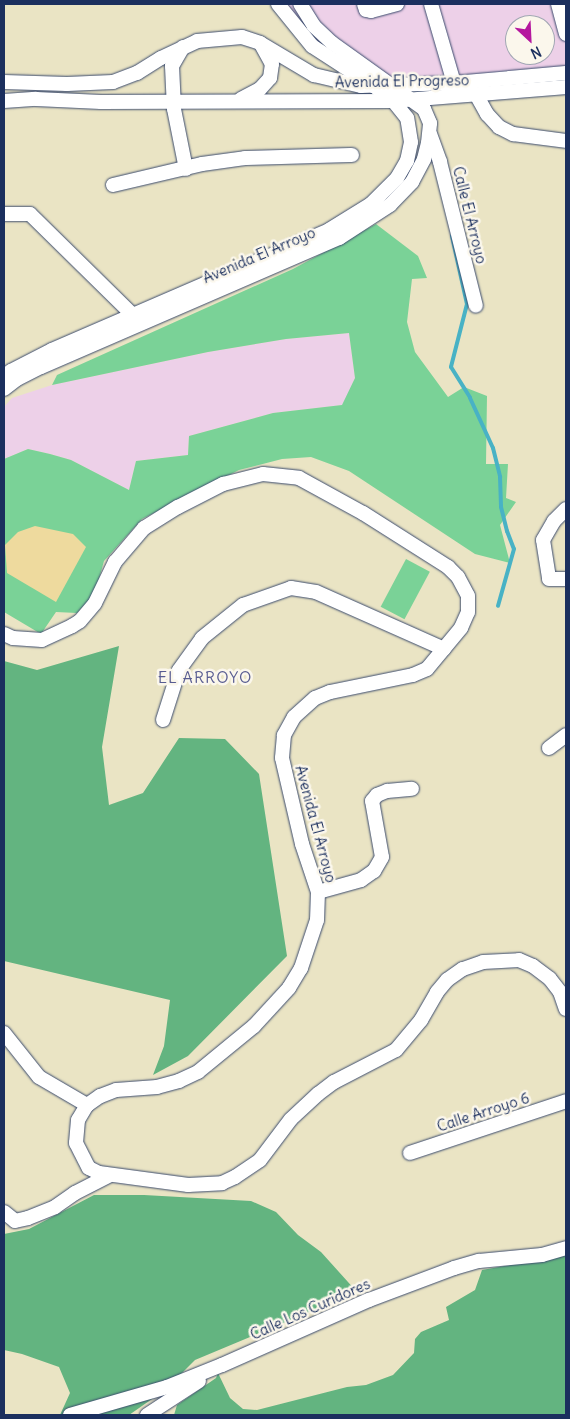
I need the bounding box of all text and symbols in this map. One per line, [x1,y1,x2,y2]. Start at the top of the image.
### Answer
north arrow [505,15,555,65]
text: N [528,42,544,63]
street label: Avenida El Progreso [335,71,469,91]
street label: Calle El Arroyo [449,165,491,265]
street label: Avenida El Arroyo [200,223,318,287]
district label: EL ARROYO [157,667,253,687]
street label: Avenida El Arroyo [292,763,340,885]
street label: Calle Arroyo 6 [435,1089,531,1135]
street label: Calle Los Curidores [247,1275,373,1343]

